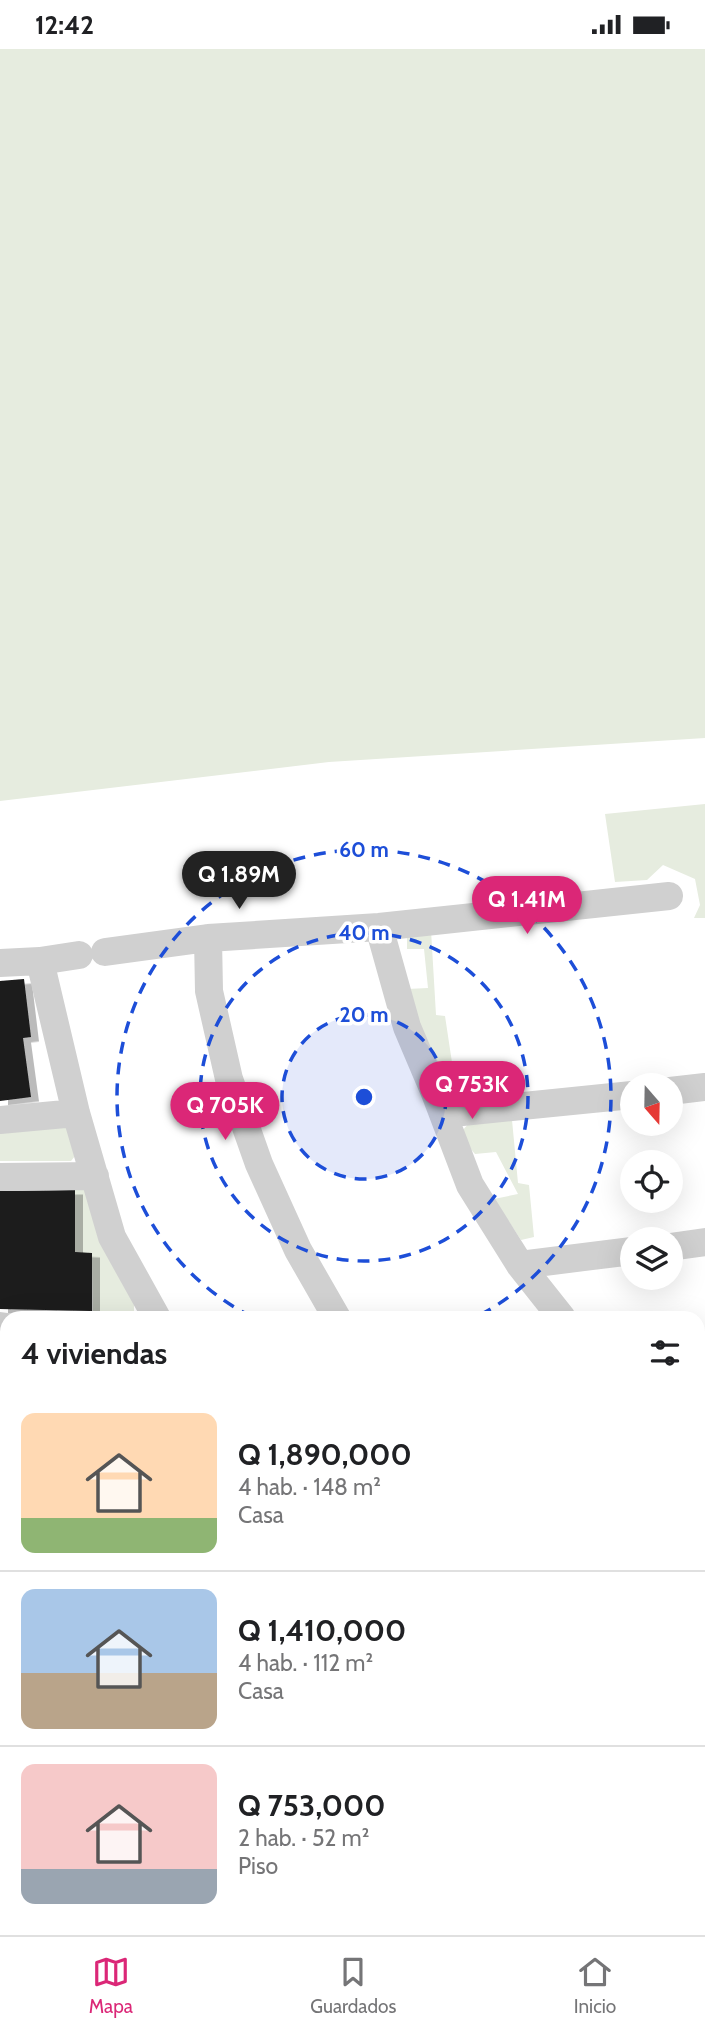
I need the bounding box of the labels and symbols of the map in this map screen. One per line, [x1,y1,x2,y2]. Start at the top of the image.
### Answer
text: 60 m [339,837,389,862]
pin: Q 1.89M [174,851,304,911]
pin: Q 1.41M [462,877,592,936]
text: 40 m [339,920,389,945]
text: 20 m [340,1002,388,1027]
pin: Q 753K [415,1061,529,1121]
north arrow [620,1073,682,1136]
pin: Q 705K [168,1083,282,1142]
centre of rings [352,1085,376,1109]

